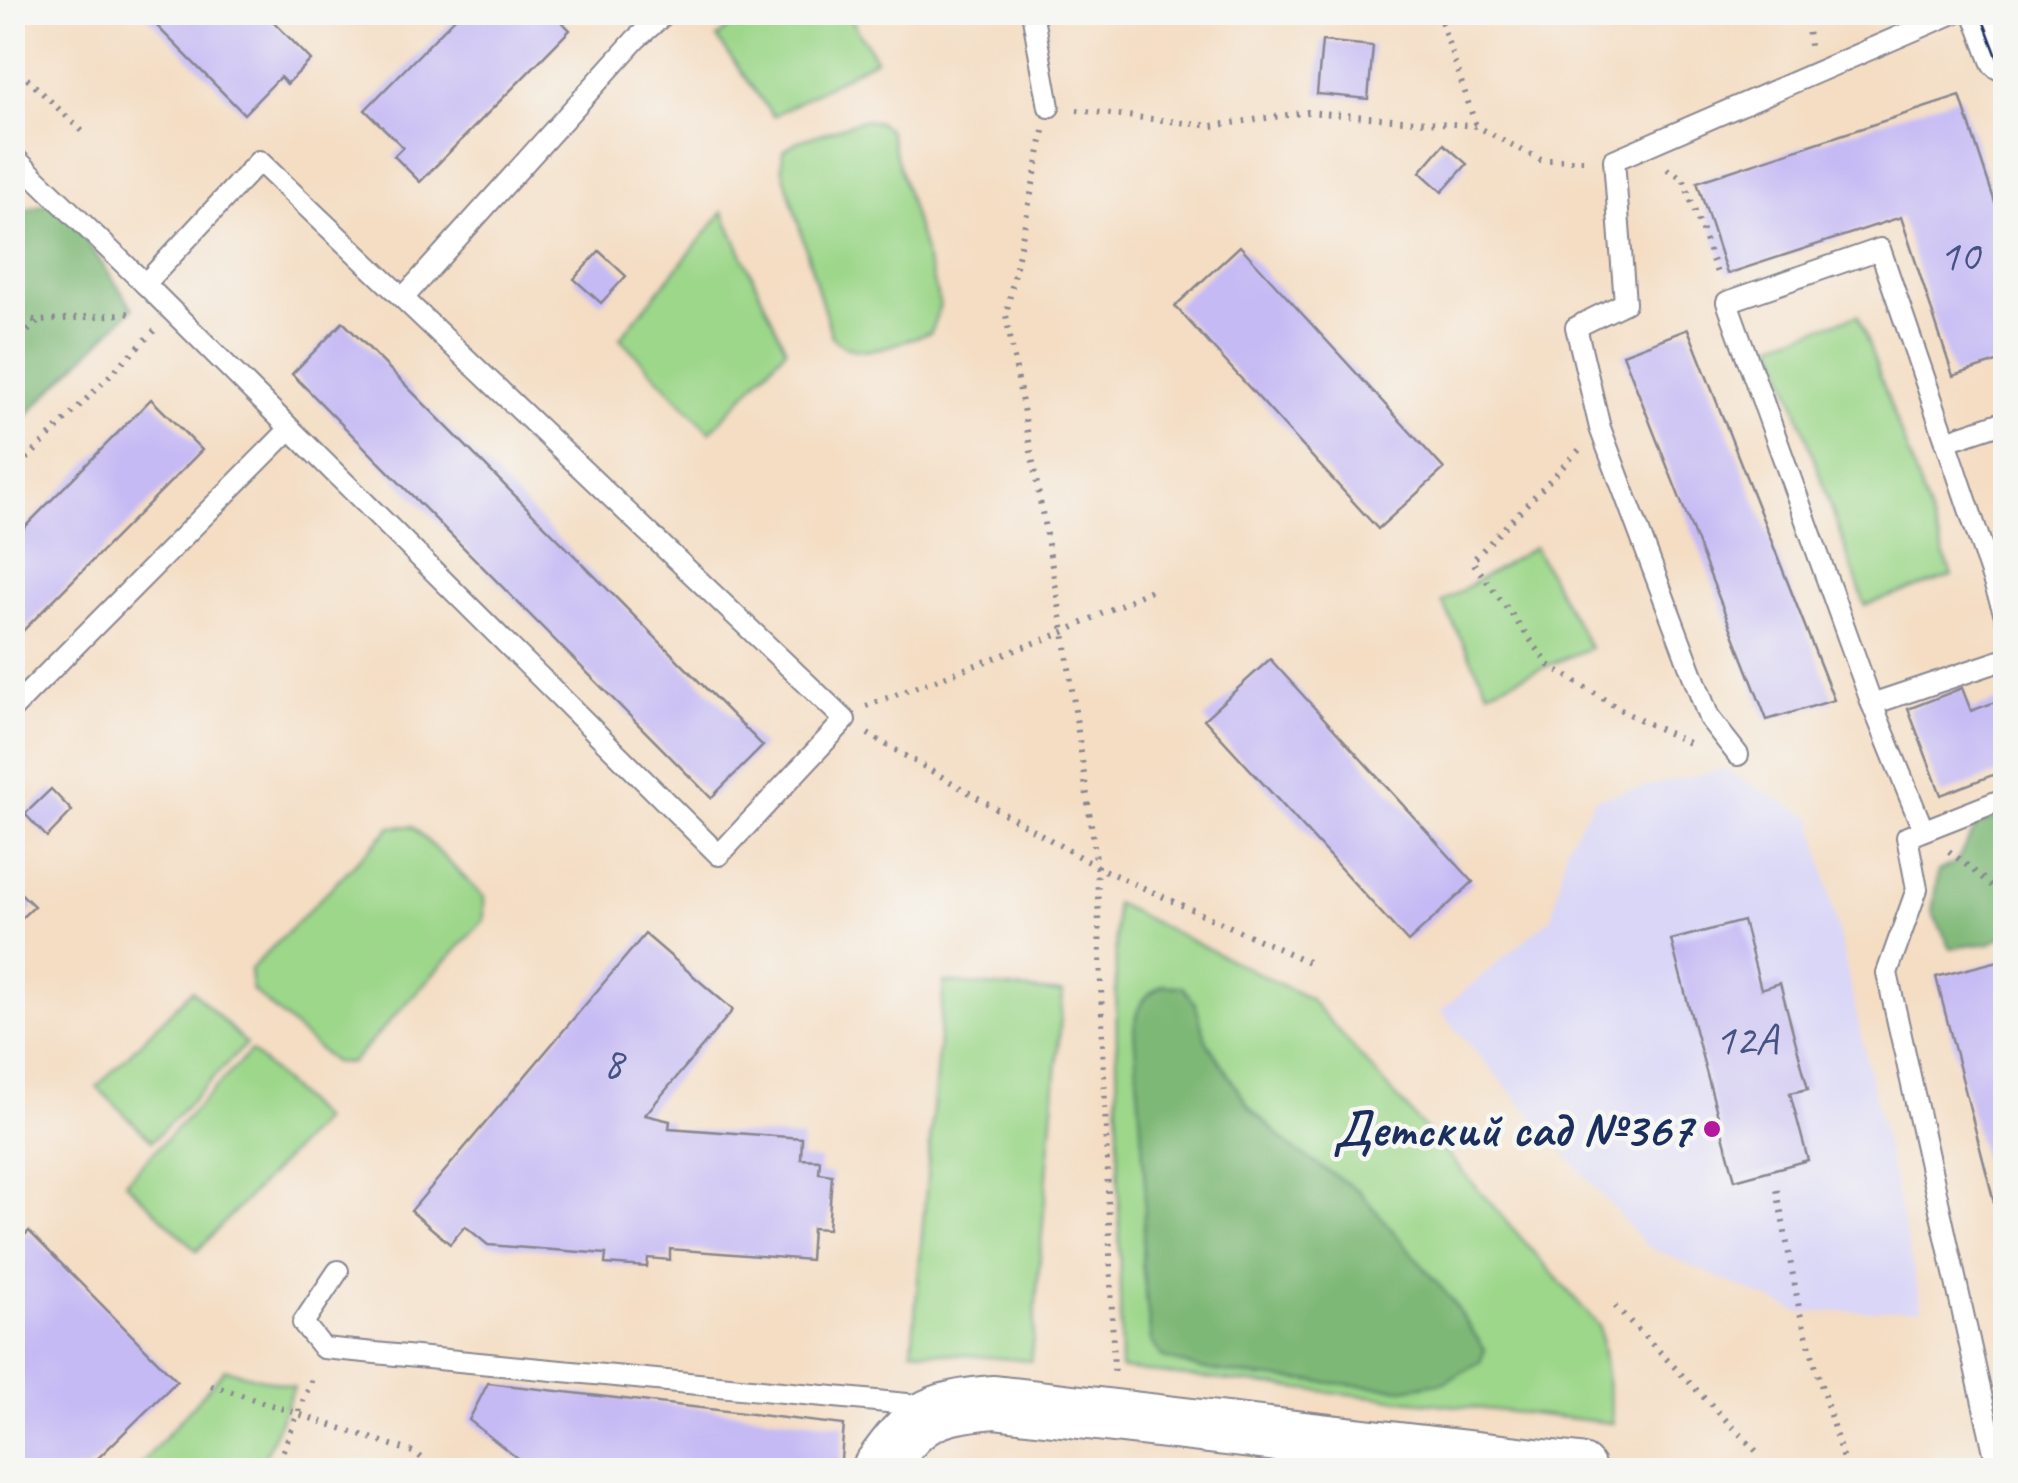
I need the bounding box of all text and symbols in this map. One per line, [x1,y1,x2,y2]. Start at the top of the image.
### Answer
house number: 10 [1939,227,1982,284]
house number: 12А [1714,1011,1780,1068]
house number: 8 [603,1034,627,1091]
place label: Детский сад №367 [1333,1098,1697,1161]
marker: Детский сад №367 [1701,1118,1723,1140]

